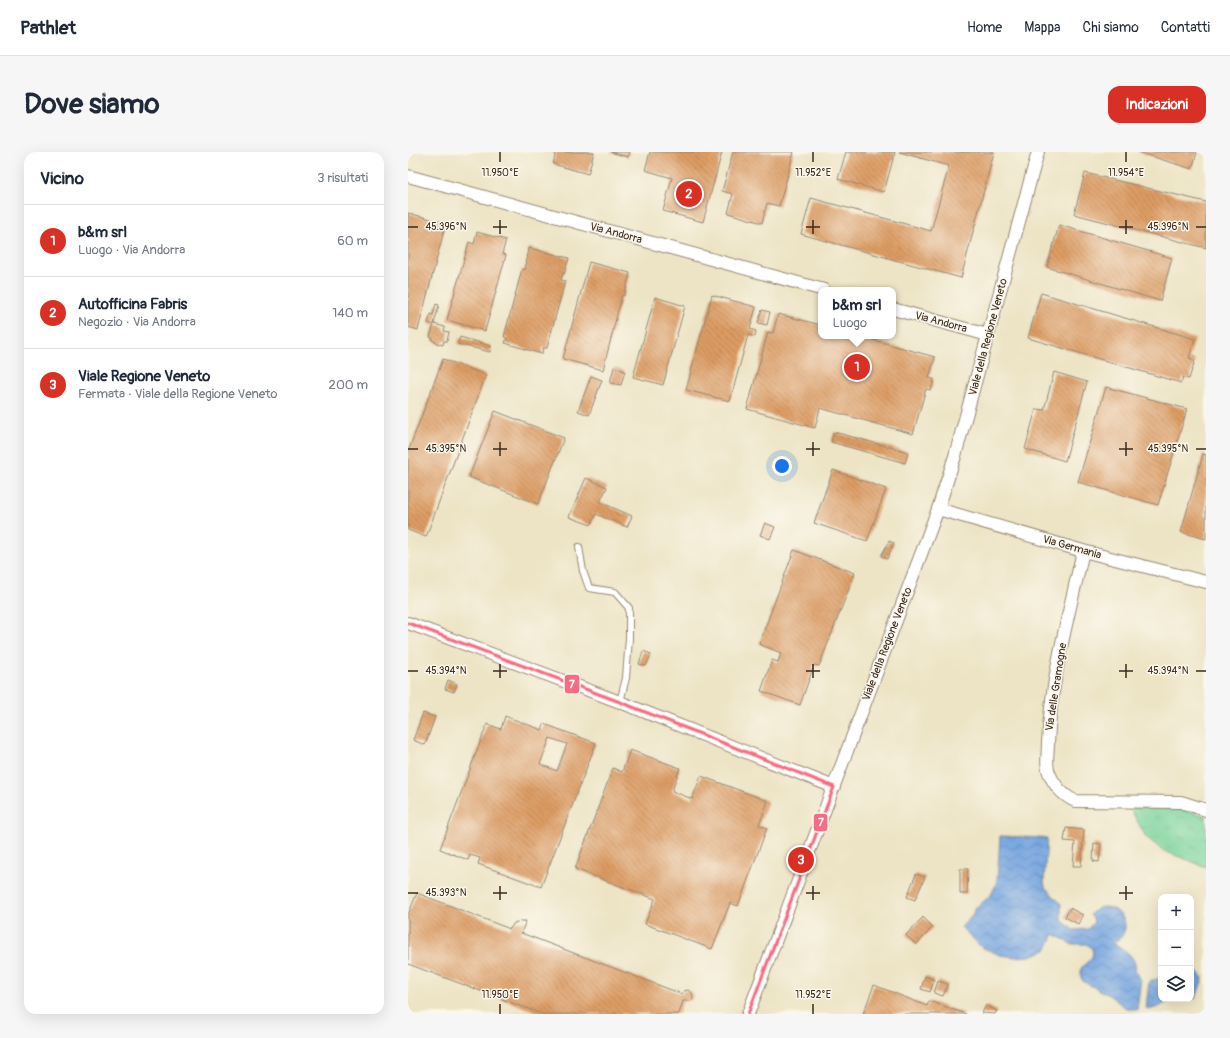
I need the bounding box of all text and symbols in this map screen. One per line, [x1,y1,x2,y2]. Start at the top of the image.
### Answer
text: Pathlet [20,16,76,40]
text: Home [967,19,1002,36]
text: Mappa [1024,19,1061,36]
text: Chi siamo [1083,19,1139,36]
text: Contatti [1161,19,1210,36]
button: Indicazioni [1108,86,1206,123]
text: Dove siamo [24,87,160,122]
text: 11.950°E [482,167,519,179]
text: 11.952°E [795,167,831,179]
text: 11.954°E [1108,167,1144,179]
text: Vicino [40,168,84,189]
text: 3 risultati [317,170,368,186]
pin: 2 [676,179,702,209]
street label: Via Andorra [588,220,644,246]
text: 45.396°N [425,221,467,233]
text: 45.396°N [1147,221,1189,233]
text: b&m srl [78,223,127,242]
text: 1 [50,233,56,249]
text: 60 m [337,233,368,249]
text: Luogo · Via Andorra [78,242,185,258]
street label: Viale della Regione Veneto [966,277,1010,397]
popup [818,287,896,339]
text: Autofficina Fabris [78,295,187,314]
text: b&m srl [833,296,881,315]
text: 2 [49,305,57,321]
text: 140 m [332,305,368,321]
street label: Via Andorra [913,309,969,335]
text: Negozio · Via Andorra [78,314,196,330]
text: Luogo [833,315,867,331]
pin: 1 [844,352,870,382]
text: Viale Regione Veneto [78,367,210,386]
text: 3 [49,377,57,393]
text: 200 m [329,377,368,393]
text: Fermata · Viale della Regione Veneto [78,386,277,402]
text: 45.395°N [426,443,467,455]
text: 45.395°N [1148,443,1189,455]
your location [772,456,792,476]
street label: Via Germania [1041,532,1103,562]
street label: Viale della Regione Veneto [859,585,915,703]
street label: Via delle Gramogne [1043,641,1069,732]
text: 45.394°N [425,665,467,677]
text: 45.394°N [1147,665,1189,677]
line badge: 7 [564,674,580,694]
text: 7 [569,678,575,691]
line badge: 7 [813,813,828,832]
text: 7 [818,816,824,829]
pin: 3 [788,845,814,875]
text: 45.393°N [426,887,467,899]
map controls [1158,894,1194,1002]
button: + [1158,894,1194,930]
button: − [1158,930,1194,966]
button: layers [1158,966,1194,1002]
text: 11.950°E [482,989,519,1001]
text: 11.952°E [795,989,831,1001]

